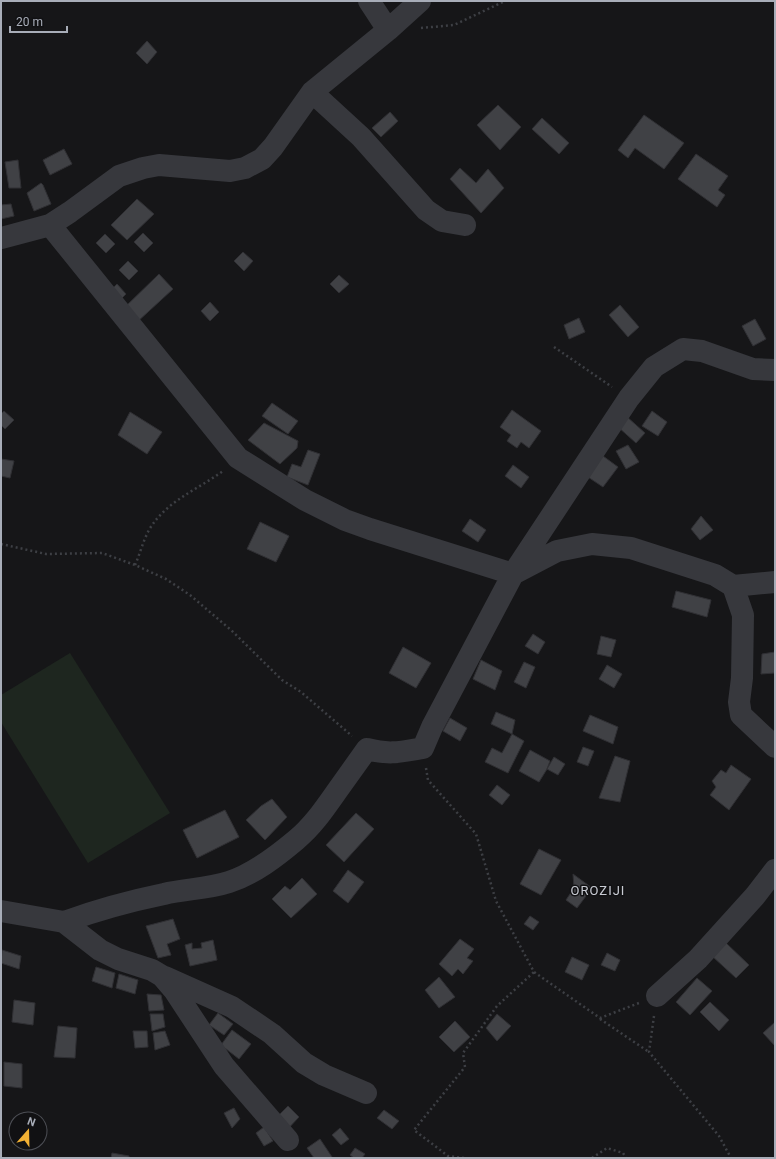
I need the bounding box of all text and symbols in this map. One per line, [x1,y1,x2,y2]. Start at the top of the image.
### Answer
scale bar [10,8,67,34]
text: 20 m [16,15,43,29]
district label: OROZIJI [571,883,625,898]
north arrow [8,1111,48,1151]
text: N [25,1115,37,1130]

